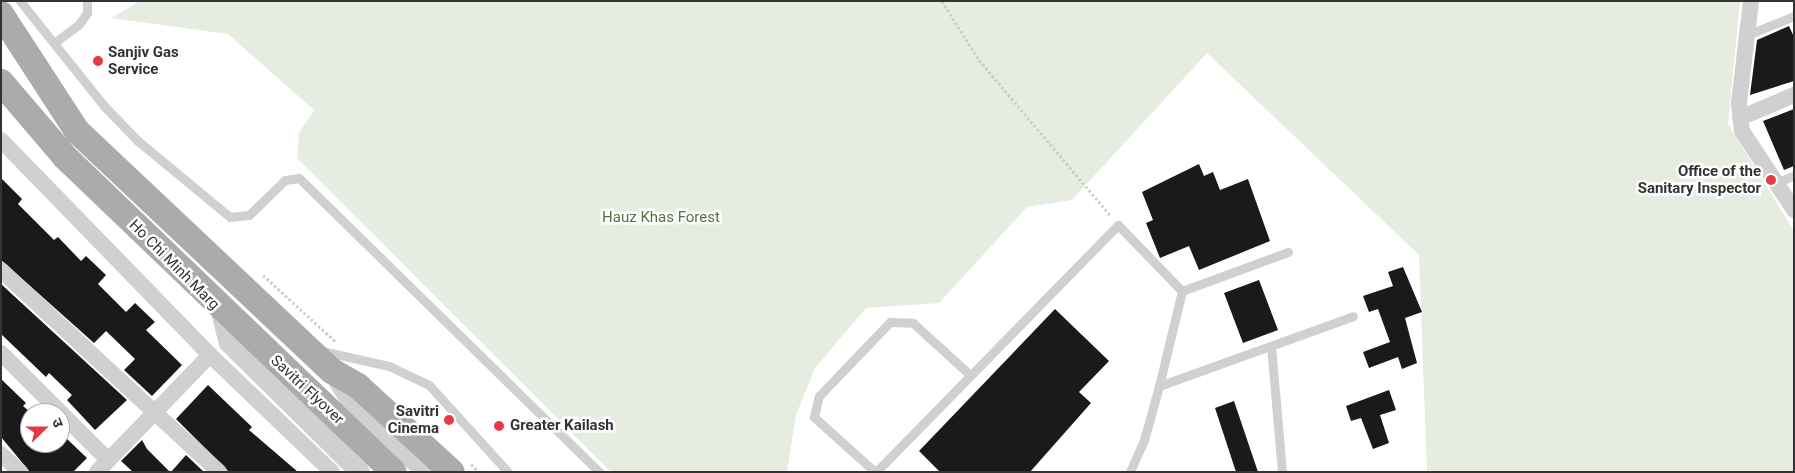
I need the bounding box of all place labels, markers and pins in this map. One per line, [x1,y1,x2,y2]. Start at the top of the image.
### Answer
place label: Sanjiv Gas Service [108,43,179,78]
marker: Sanjiv Gas Service [92,55,104,67]
place label: Office of the Sanitary Inspector [1638,162,1761,197]
marker: Office of the Sanitary Inspector [1765,174,1777,186]
place label: Savitri Cinema [388,402,439,437]
marker: Savitri Cinema [443,414,455,426]
place label: Greater Kailash [510,417,614,435]
marker: Greater Kailash [492,419,506,433]

